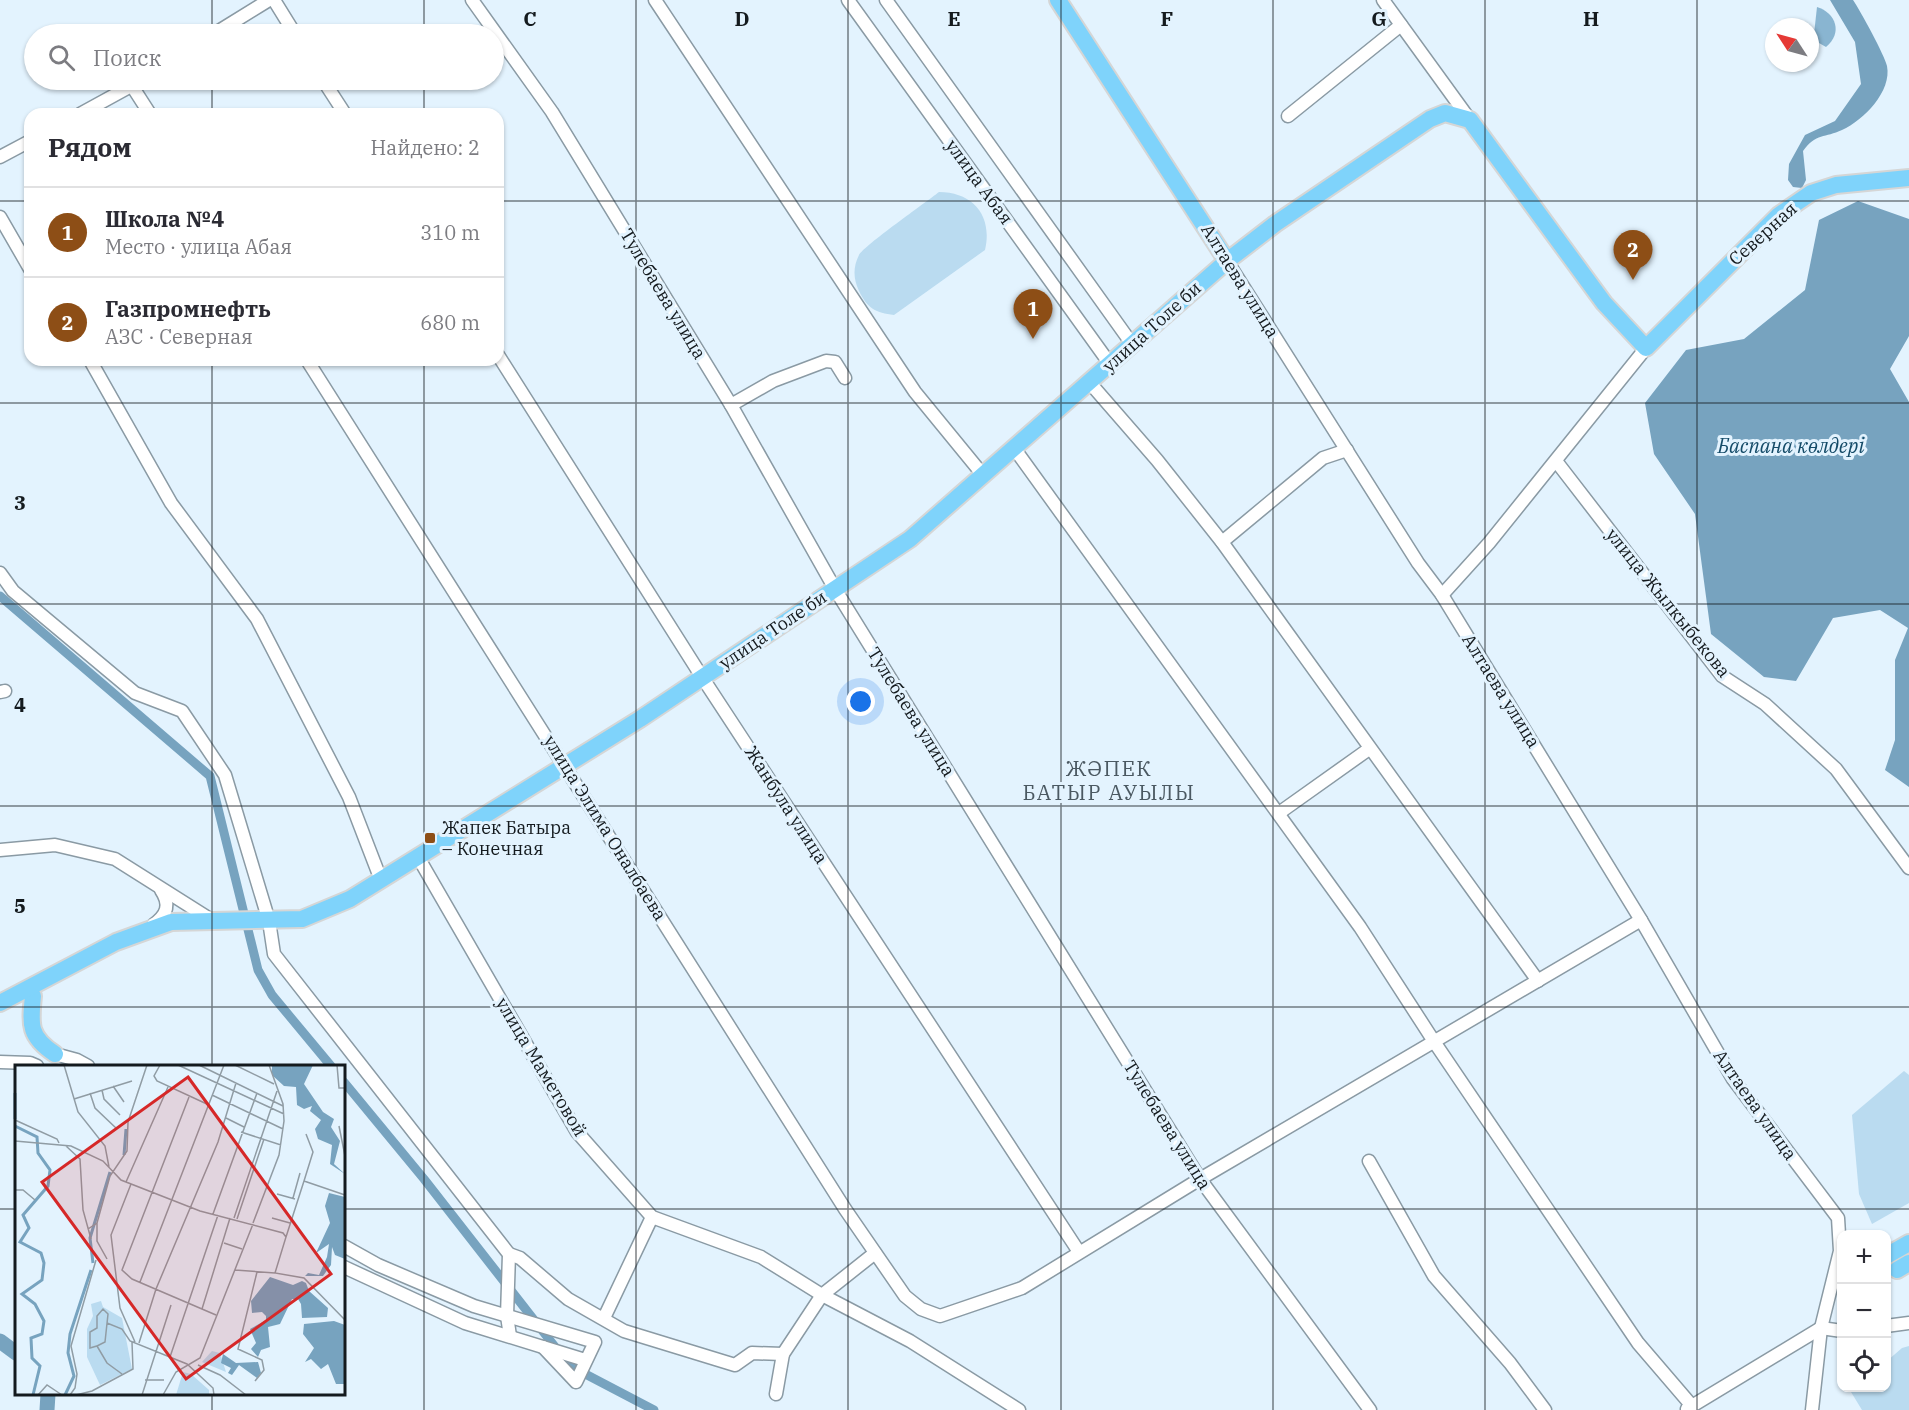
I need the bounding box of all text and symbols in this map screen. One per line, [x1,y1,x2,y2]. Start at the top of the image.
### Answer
text: C [523,5,537,32]
text: D [734,5,750,32]
text: E [947,5,961,32]
text: F [1161,5,1173,32]
text: G [1371,5,1387,32]
text: H [1583,5,1599,32]
north arrow [1765,18,1819,72]
search box [24,24,504,90]
icon: search [45,41,78,74]
text: Поиск [93,43,161,72]
text: Рядом [48,130,132,164]
text: Найдено: 2 [371,134,480,161]
street label: улица Абая [941,135,1018,229]
street label: Северная [1724,197,1802,270]
text: Школа №4 [105,204,224,233]
text: 1 [62,219,74,246]
text: 310 m [420,219,480,246]
street label: Алтаева улица [1196,220,1285,342]
street label: Тулебаева улица [615,224,712,363]
pin: 2 [1614,230,1652,280]
text: Место · улица Абая [105,233,292,260]
street label: улица Толе би [1098,276,1206,377]
pin: 1 [1014,290,1052,339]
text: Газпромнефть [105,294,271,323]
text: 2 [62,309,74,336]
text: 680 m [420,309,480,336]
text: АЗС · Северная [105,323,253,350]
water label: Баспана көлдері [1717,432,1864,459]
text: 3 [14,489,26,516]
street label: улица Жылкыбекова [1601,523,1736,682]
street label: улица Толе би [714,585,831,674]
street label: Алтаева улица [1457,630,1546,752]
street label: Тулебаева улица [862,643,961,781]
your location [846,687,875,716]
text: 4 [14,691,26,718]
street label: улица Элима Оналбаева [539,731,672,925]
street label: Жанбула улица [740,741,833,868]
district label: ЖӘПЕК БАТЫР АУЫЛЫ [1023,754,1195,806]
place label: Жапек Батыра – Конечная [442,816,571,860]
marker: Жапек Батыра – Конечная [423,831,437,845]
text: 5 [14,892,26,919]
street label: улица Маметовой [491,993,592,1140]
street label: Алтаева улица [1709,1045,1802,1165]
street label: Тулебаева улица [1118,1056,1217,1194]
inset map [15,1065,345,1395]
map controls [1837,1230,1891,1392]
button: + [1837,1230,1891,1284]
button: − [1837,1284,1891,1338]
button: locate [1837,1338,1891,1392]

